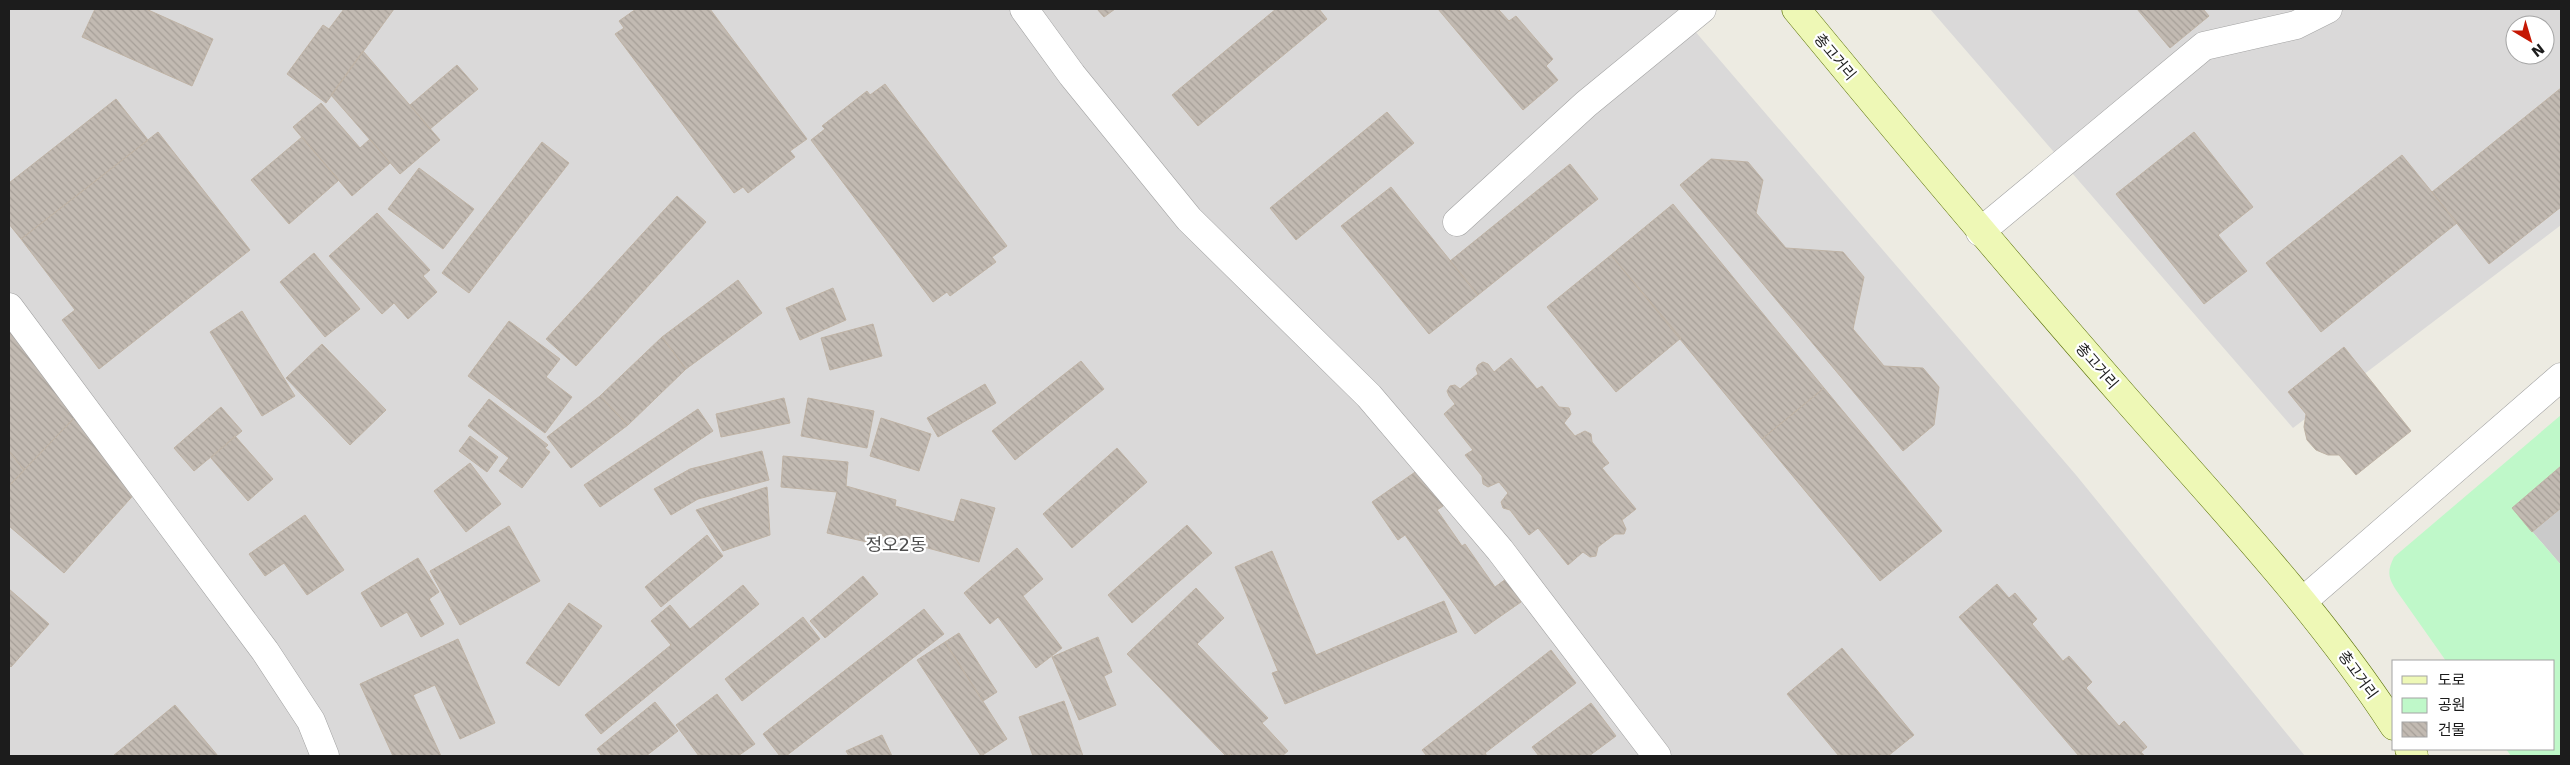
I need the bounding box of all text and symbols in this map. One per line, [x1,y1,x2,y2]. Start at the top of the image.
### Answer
north arrow [2505,15,2555,65]
street label: 총고거리 [1810,30,1860,84]
text: N [2528,40,2548,60]
street label: 총고거리 [2072,339,2122,393]
district label: 정오2동 [865,534,927,555]
street label: 총고거리 [2334,647,2382,703]
legend [2392,660,2555,750]
text: 도로 [2438,671,2466,689]
text: 공원 [2438,696,2466,714]
text: 건물 [2438,721,2466,739]

